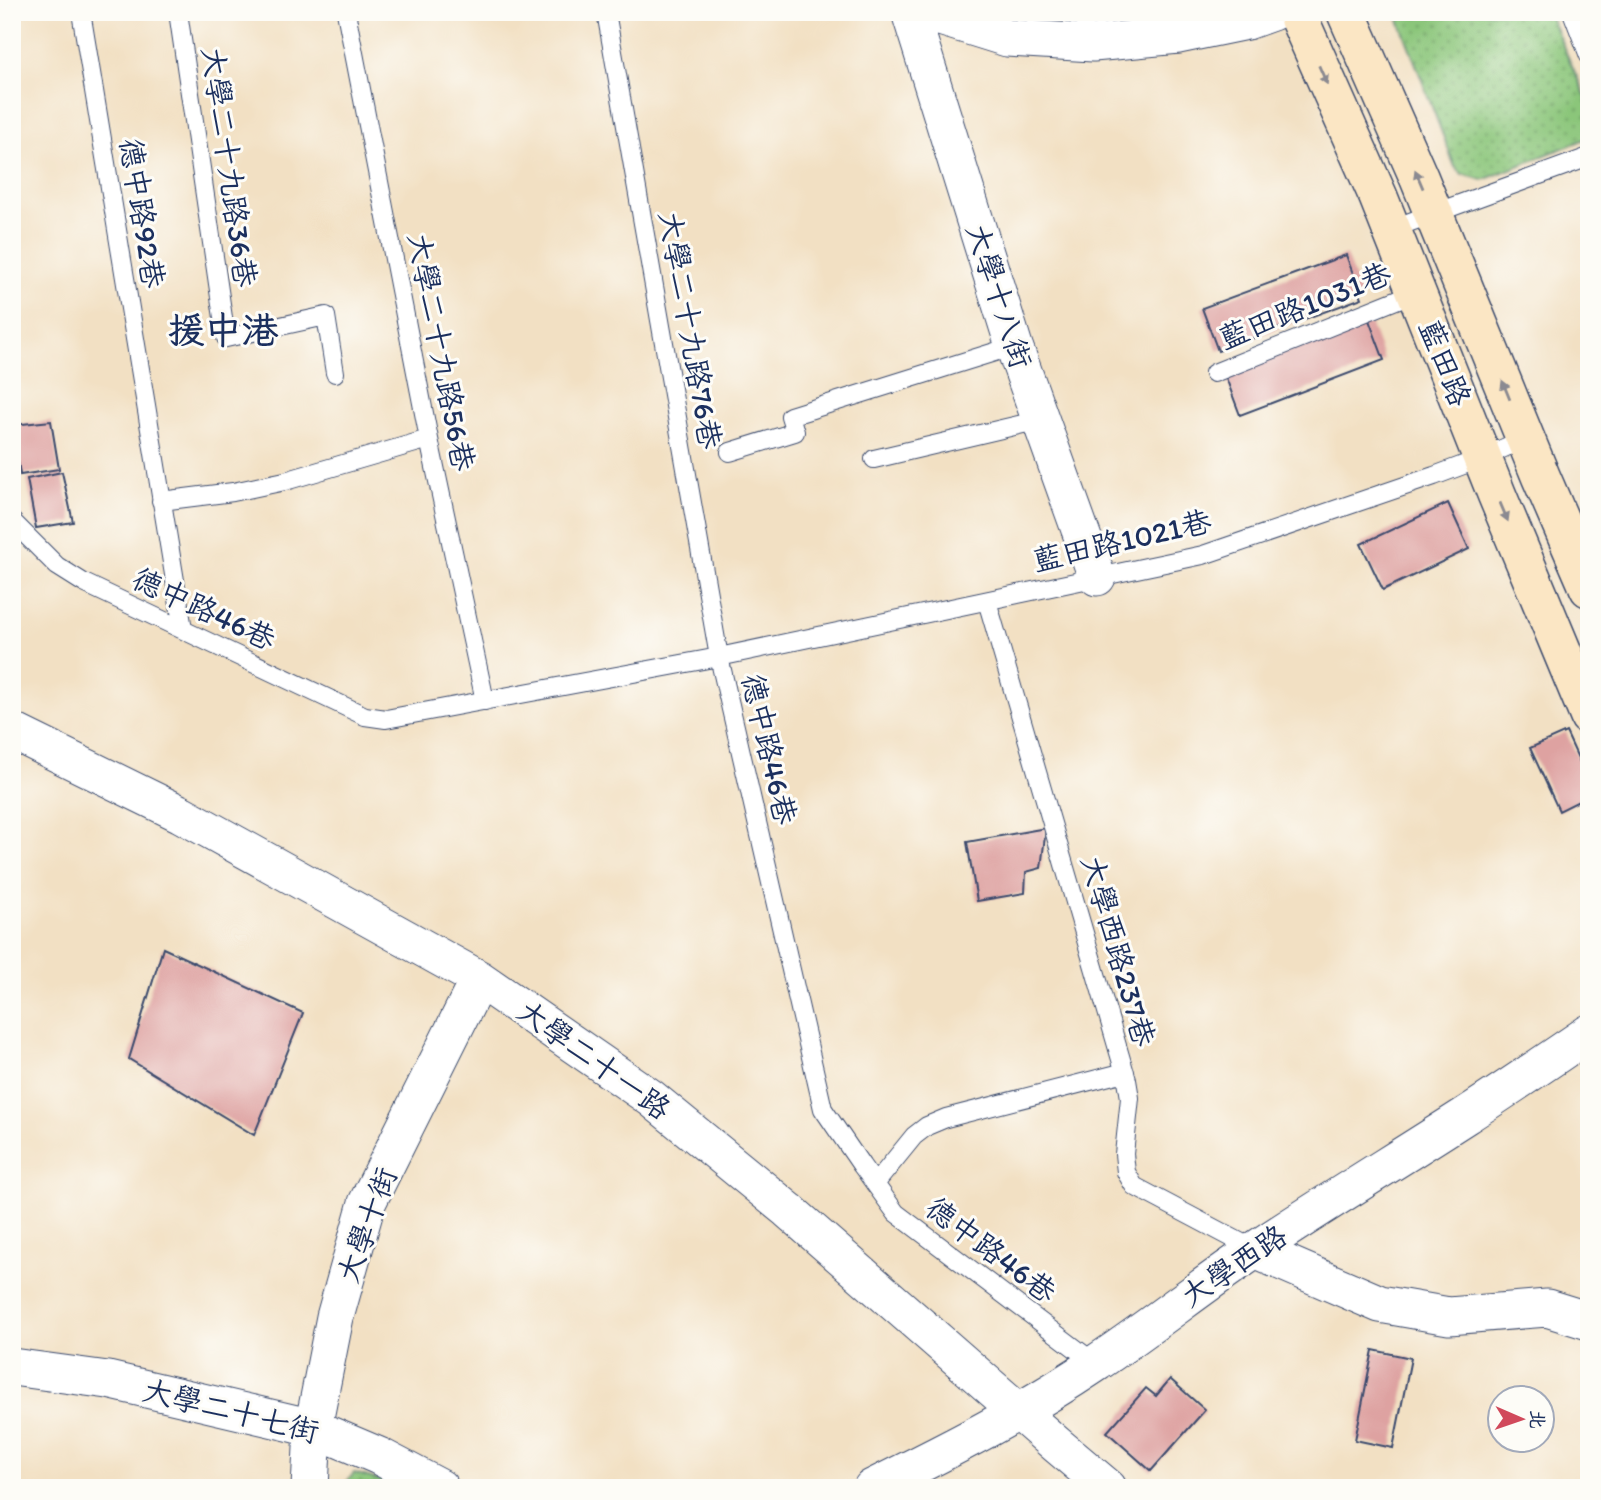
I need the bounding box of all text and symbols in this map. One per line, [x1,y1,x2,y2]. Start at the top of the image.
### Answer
street label: 大學二十九路36巷 [194,44,265,289]
one-way arrow [1318,65,1329,86]
street label: 德中路92巷 [112,135,173,291]
one-way arrow [1413,169,1424,190]
street label: 大學二十九路76巷 [651,208,730,452]
street label: 大學十八街 [959,219,1040,373]
street label: 大學二十九路56巷 [400,230,483,474]
street label: 藍田路1031巷 [1213,254,1396,357]
district label: 援中港 [168,308,279,352]
street label: 藍田路 [1411,314,1479,411]
one-way arrow [1501,379,1512,400]
one-way arrow [1498,501,1509,522]
street label: 藍田路1021巷 [1029,502,1215,579]
street label: 德中路46巷 [127,559,282,658]
street label: 德中路46巷 [734,670,805,828]
street label: 大學西路237巷 [1074,851,1163,1051]
street label: 大學二十一路 [511,992,678,1127]
street label: 大學十街 [329,1162,404,1288]
street label: 德中路46巷 [919,1189,1064,1311]
street label: 大學西路 [1174,1217,1294,1314]
street label: 大學二十七街 [139,1371,323,1450]
north arrow [1486,1384,1556,1454]
text: 北 [1526,1410,1549,1429]

